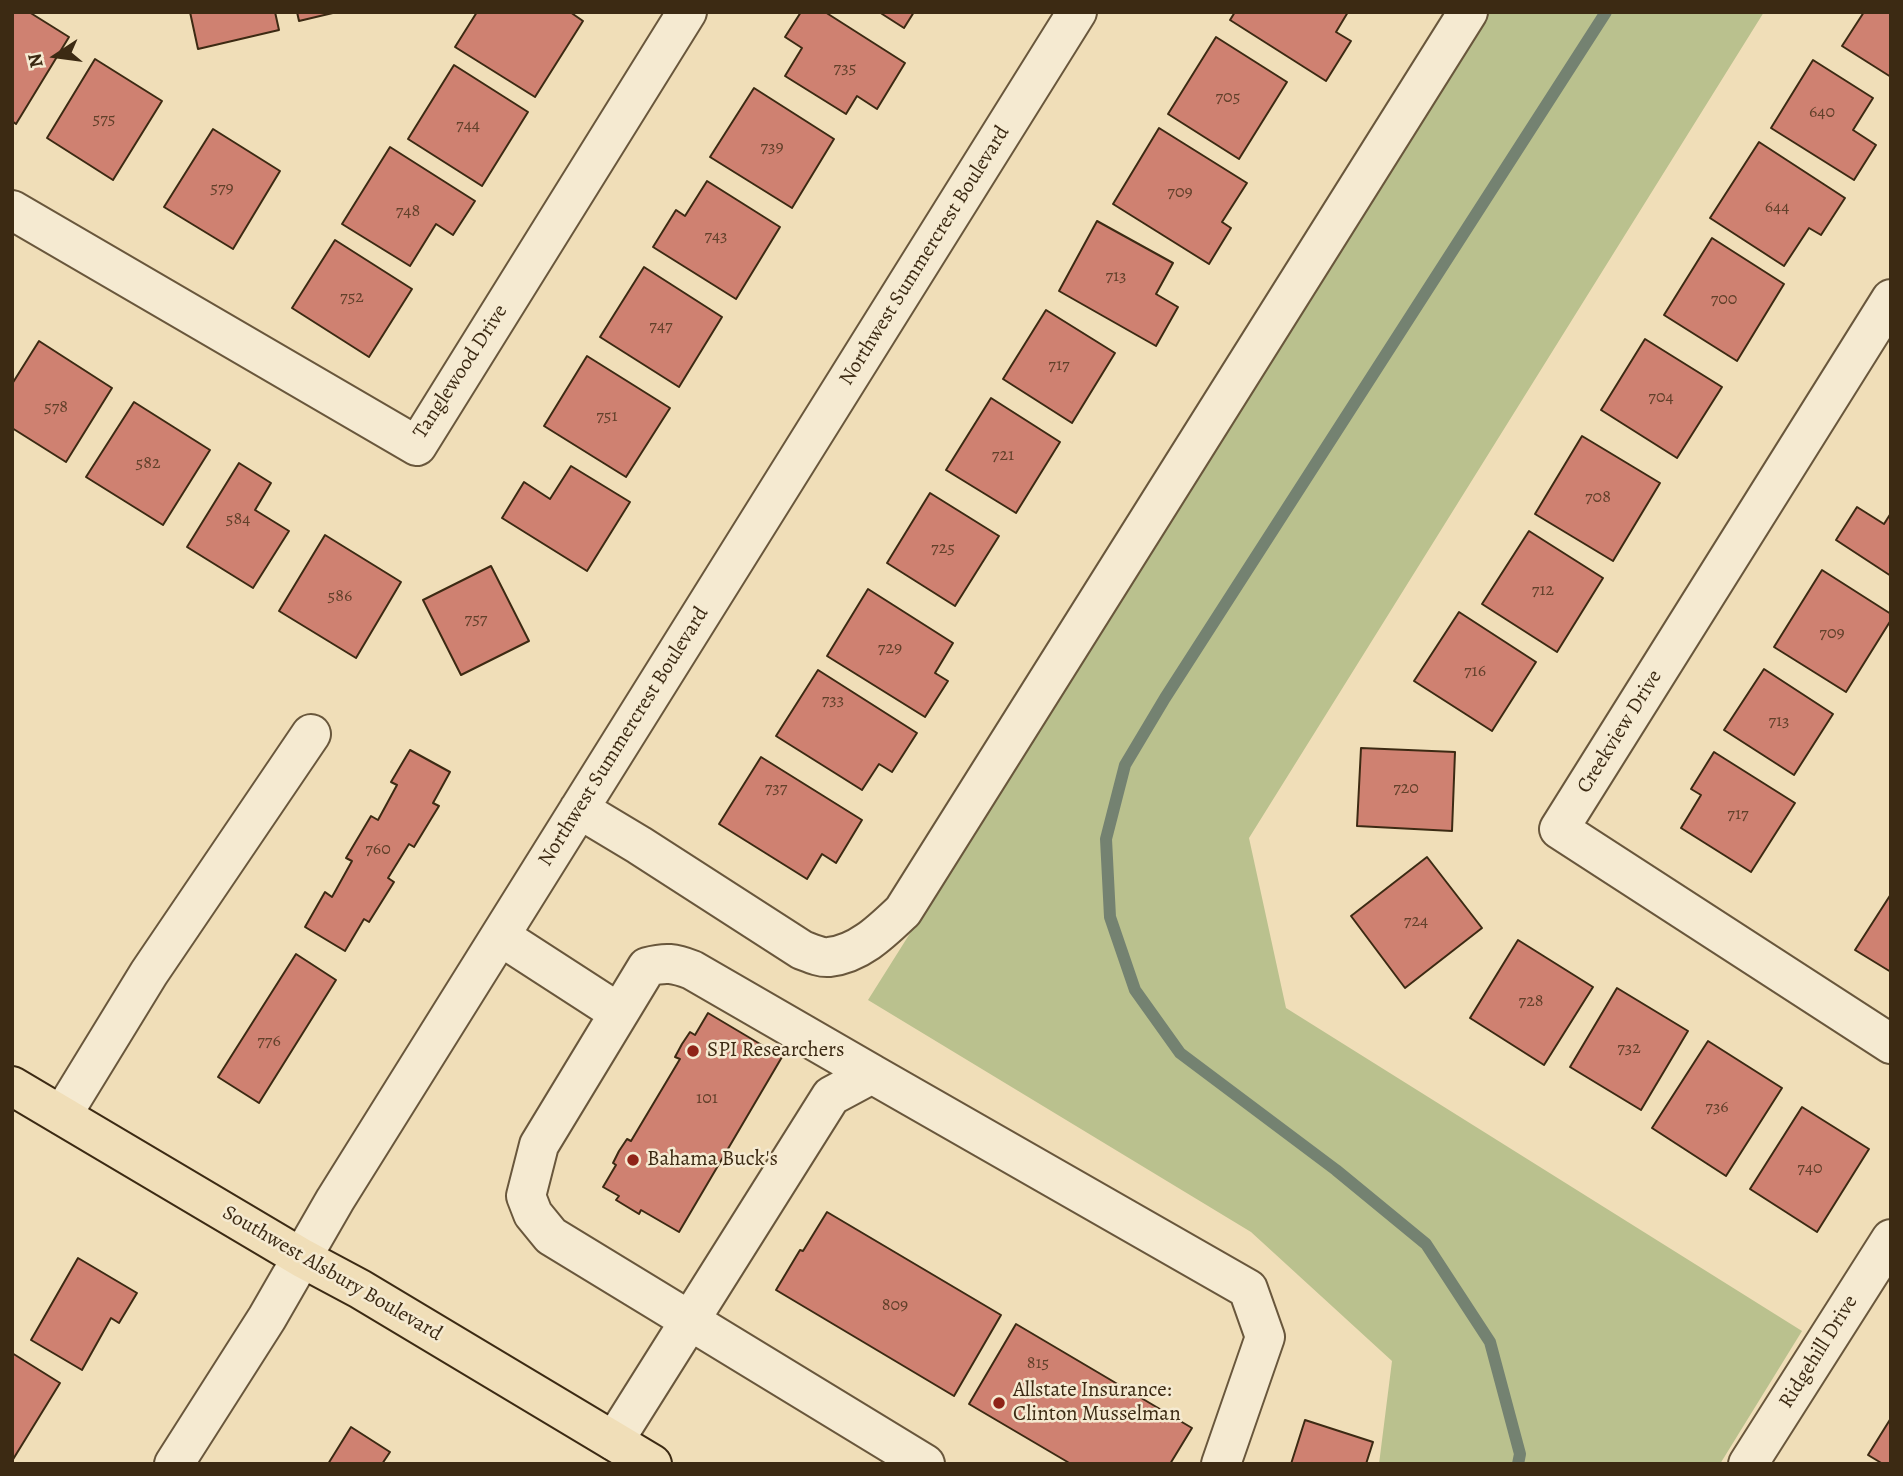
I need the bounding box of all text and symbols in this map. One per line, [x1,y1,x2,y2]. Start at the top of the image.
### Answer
north arrow [21,21,91,91]
text: N [21,51,50,70]
house number: 735 [834,58,856,80]
house number: 705 [1216,87,1240,109]
house number: 640 [1809,102,1835,124]
house number: 575 [92,109,116,131]
house number: 744 [456,115,480,137]
street label: Northwest Summercrest Boulevard [834,122,1016,390]
house number: 739 [760,137,784,159]
house number: 579 [210,178,234,200]
house number: 709 [1167,182,1193,204]
house number: 644 [1765,197,1789,219]
house number: 748 [396,201,420,223]
house number: 743 [704,226,728,248]
house number: 713 [1105,266,1127,288]
house number: 752 [340,287,364,309]
house number: 700 [1711,289,1737,311]
street label: Tanglewood Drive [408,300,514,444]
house number: 747 [649,316,673,338]
house number: 717 [1048,355,1070,377]
house number: 704 [1648,387,1674,409]
house number: 578 [44,397,68,419]
house number: 751 [596,406,618,428]
house number: 721 [992,445,1014,467]
house number: 582 [135,453,161,475]
house number: 708 [1585,487,1611,509]
house number: 584 [226,509,250,531]
house number: 725 [931,538,955,560]
house number: 712 [1532,580,1554,602]
house number: 586 [328,586,352,608]
street label: Northwest Summercrest Boulevard [533,603,715,871]
house number: 757 [465,609,487,631]
house number: 709 [1819,623,1845,645]
house number: 729 [878,638,902,660]
house number: 716 [1464,661,1486,683]
street label: Creekview Drive [1572,666,1668,798]
house number: 733 [822,690,844,712]
house number: 713 [1768,711,1790,733]
house number: 737 [765,778,787,800]
house number: 720 [1393,778,1419,800]
house number: 717 [1727,804,1749,826]
house number: 760 [365,839,391,861]
house number: 724 [1404,911,1428,933]
house number: 728 [1519,991,1543,1013]
house number: 776 [257,1031,281,1053]
place label: SPI Researchers [707,1038,845,1064]
house number: 732 [1617,1038,1641,1060]
marker: SPI Researchers [685,1043,701,1059]
house number: 101 [696,1088,718,1110]
house number: 736 [1705,1097,1729,1119]
place label: Bahama Buck's [647,1147,778,1173]
marker: Bahama Buck's [625,1152,641,1168]
house number: 740 [1797,1158,1823,1180]
street label: Southwest Alsbury Boulevard [218,1201,446,1347]
street label: Ridgehill Drive [1774,1291,1864,1413]
house number: 809 [882,1295,908,1317]
house number: 815 [1027,1353,1049,1375]
place label: Allstate Insurance: Clinton Musselman [1013,1378,1181,1428]
marker: Allstate Insurance: Clinton Musselman [991,1395,1007,1411]

